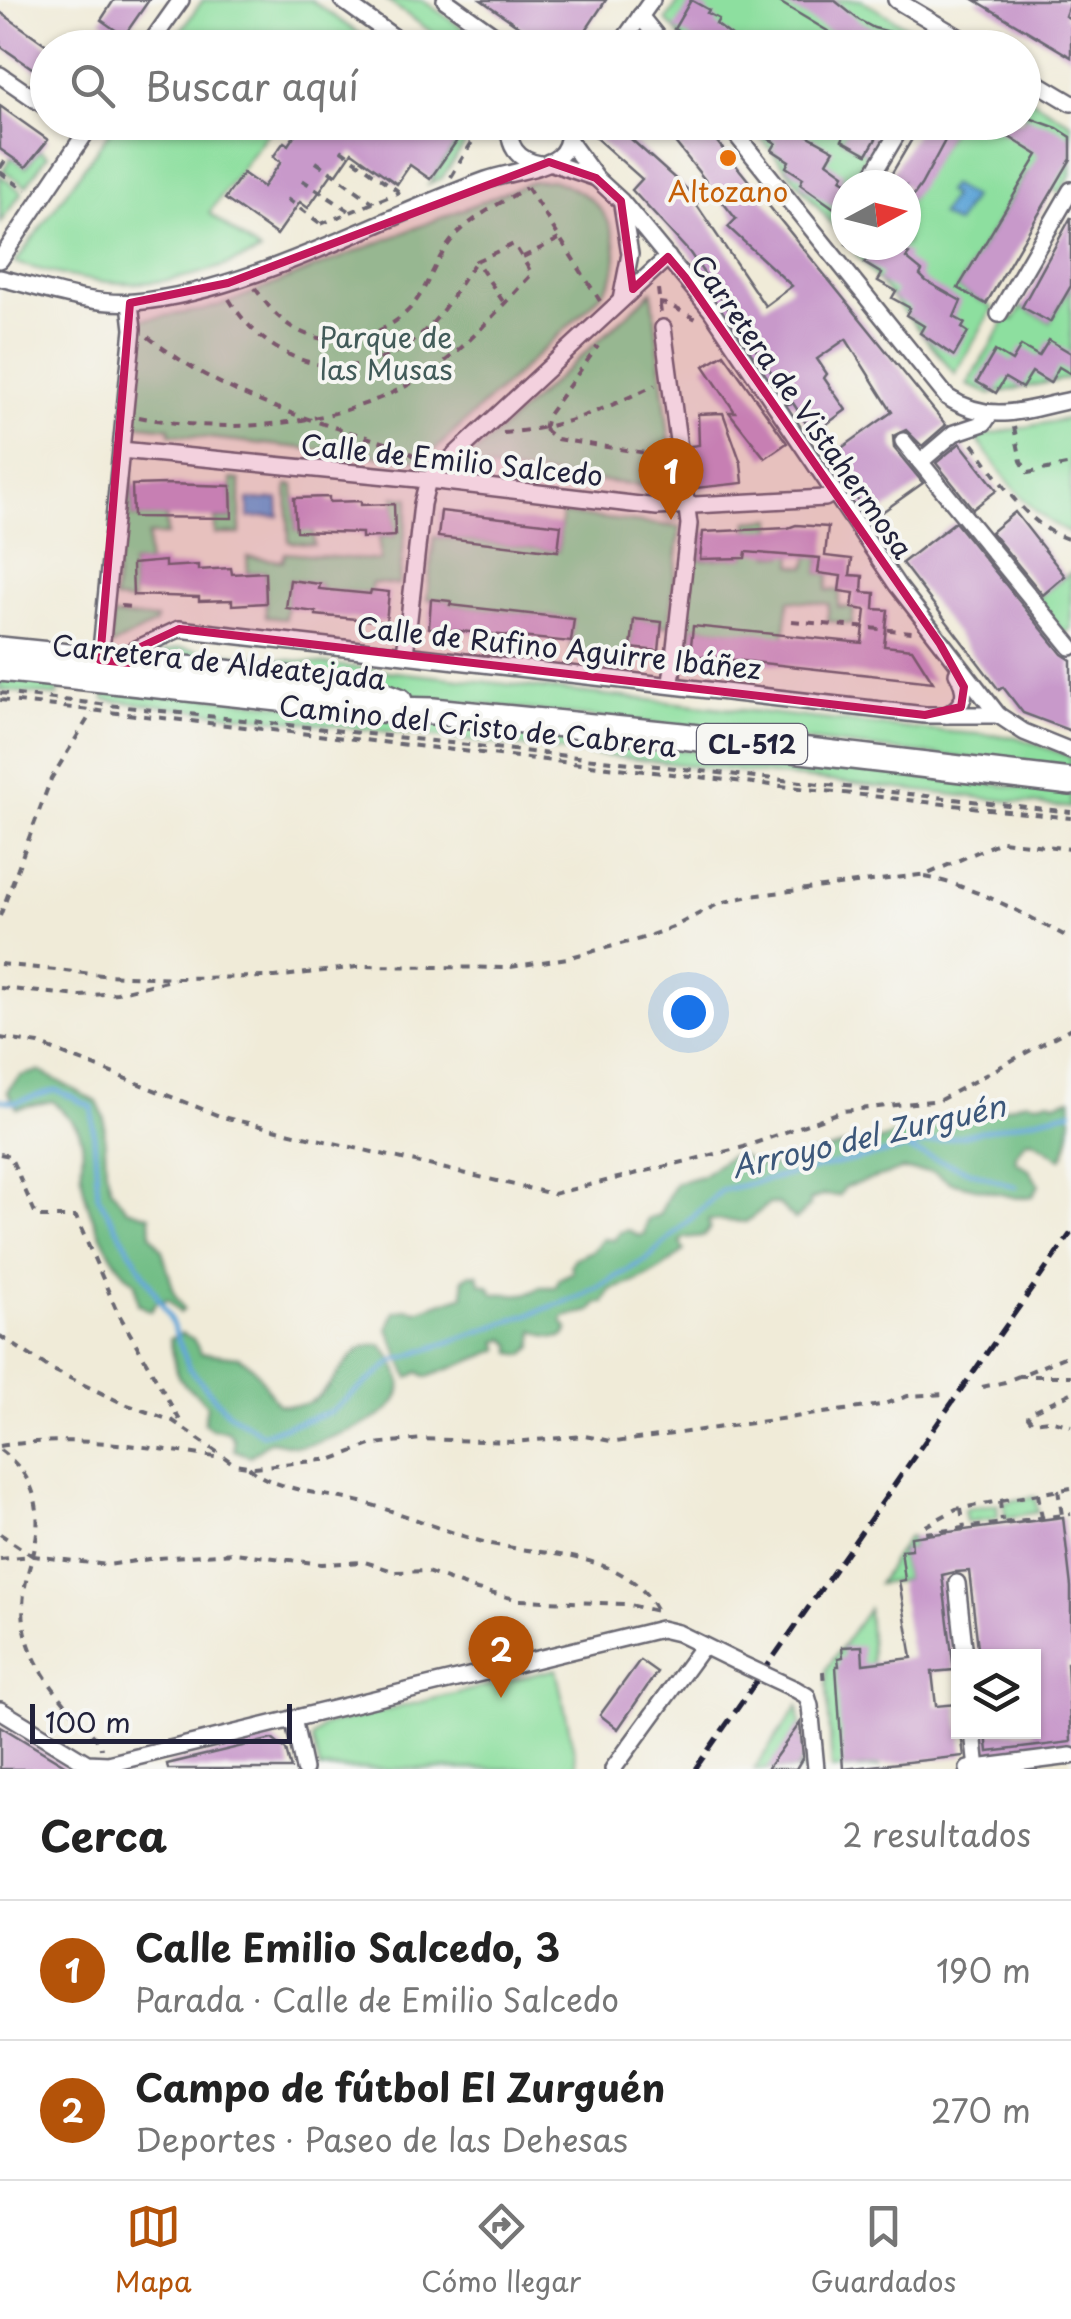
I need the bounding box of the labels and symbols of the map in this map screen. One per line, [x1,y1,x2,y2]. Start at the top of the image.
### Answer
marker: Altozano [717,147,739,169]
place label: Altozano [668,169,788,212]
north arrow [831,170,921,260]
street label: Carretera de Vistahermosa [681,245,925,568]
park label: Parque de las Musas [320,315,452,390]
street label: Calle de Emilio Salcedo [299,422,605,496]
pin: 1 [638,438,704,520]
street label: Calle de Rufino Aguirre Ibáñez [355,604,763,690]
street label: Carretera de Aldeatejada [50,622,388,700]
street label: Camino del Cristo de Cabrera [277,683,680,767]
road number: CL-512 [697,724,807,764]
your location [663,987,714,1038]
water label: Arroyo del Zurguén [727,1081,1010,1188]
pin: 2 [468,1616,534,1698]
scale bar [30,1699,292,1744]

